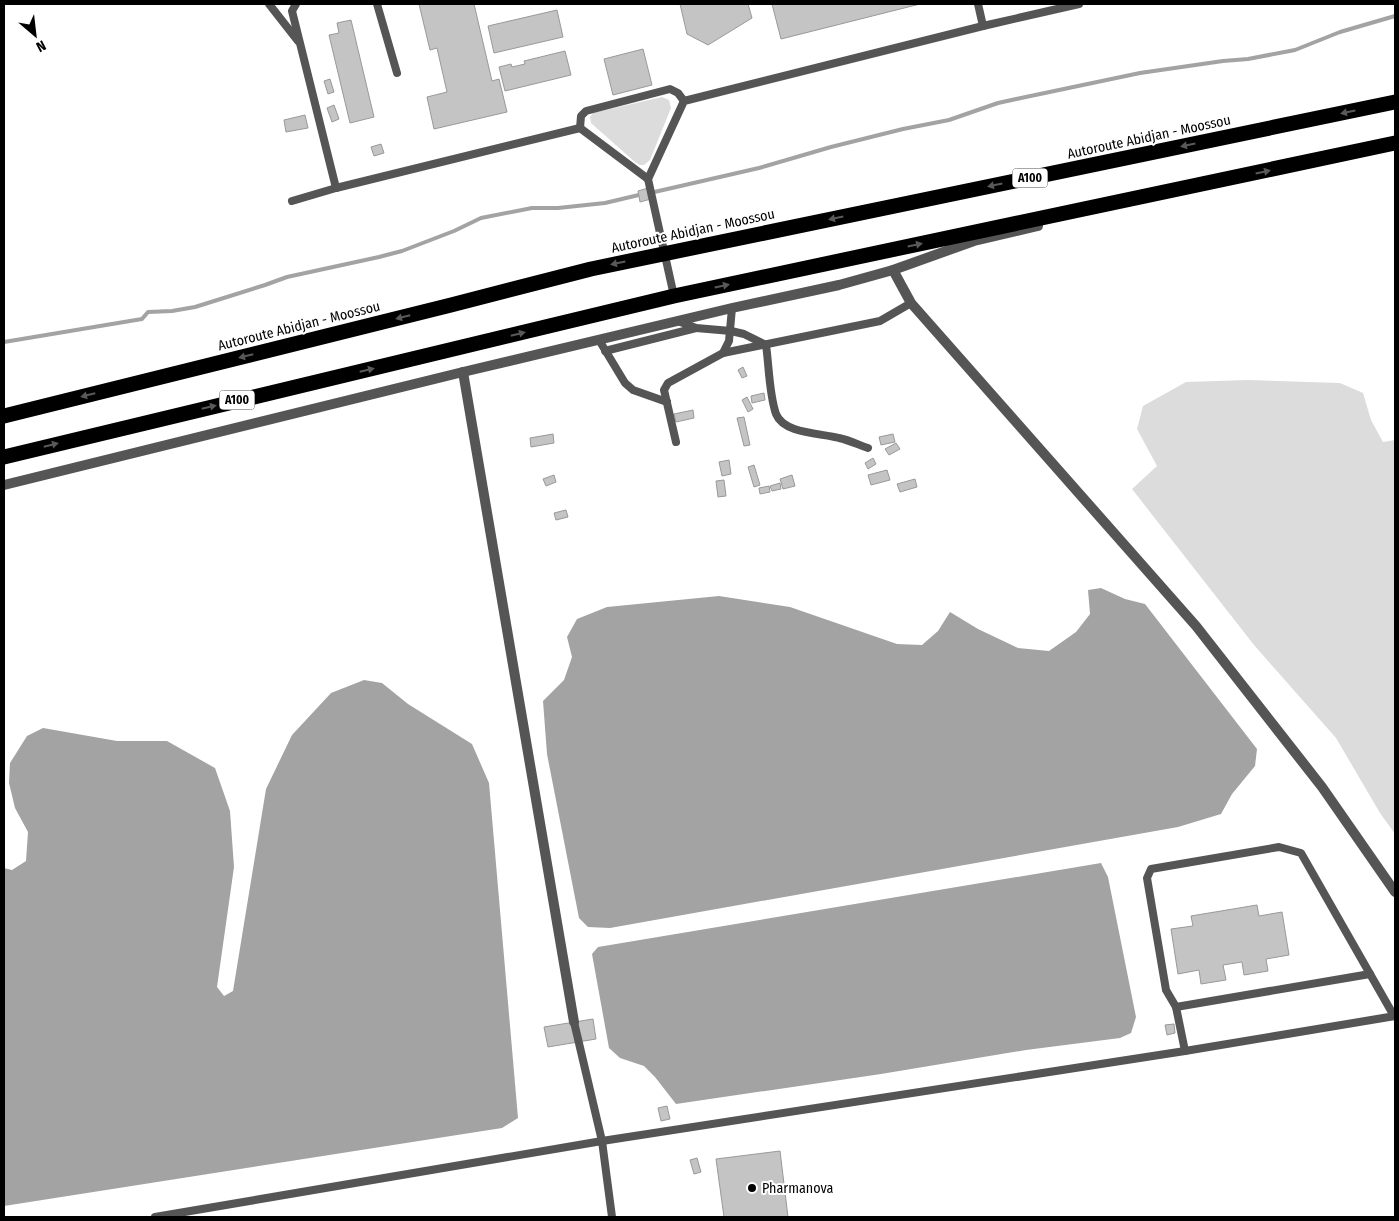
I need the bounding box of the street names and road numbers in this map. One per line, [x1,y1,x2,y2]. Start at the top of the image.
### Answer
street label: Autoroute Abidjan - Moossou [1066,111,1232,163]
road number: A100 [1012,168,1048,188]
street label: Autoroute Abidjan - Moossou [610,205,776,257]
street label: Autoroute Abidjan - Moossou [216,298,382,354]
road number: A100 [220,390,254,410]

